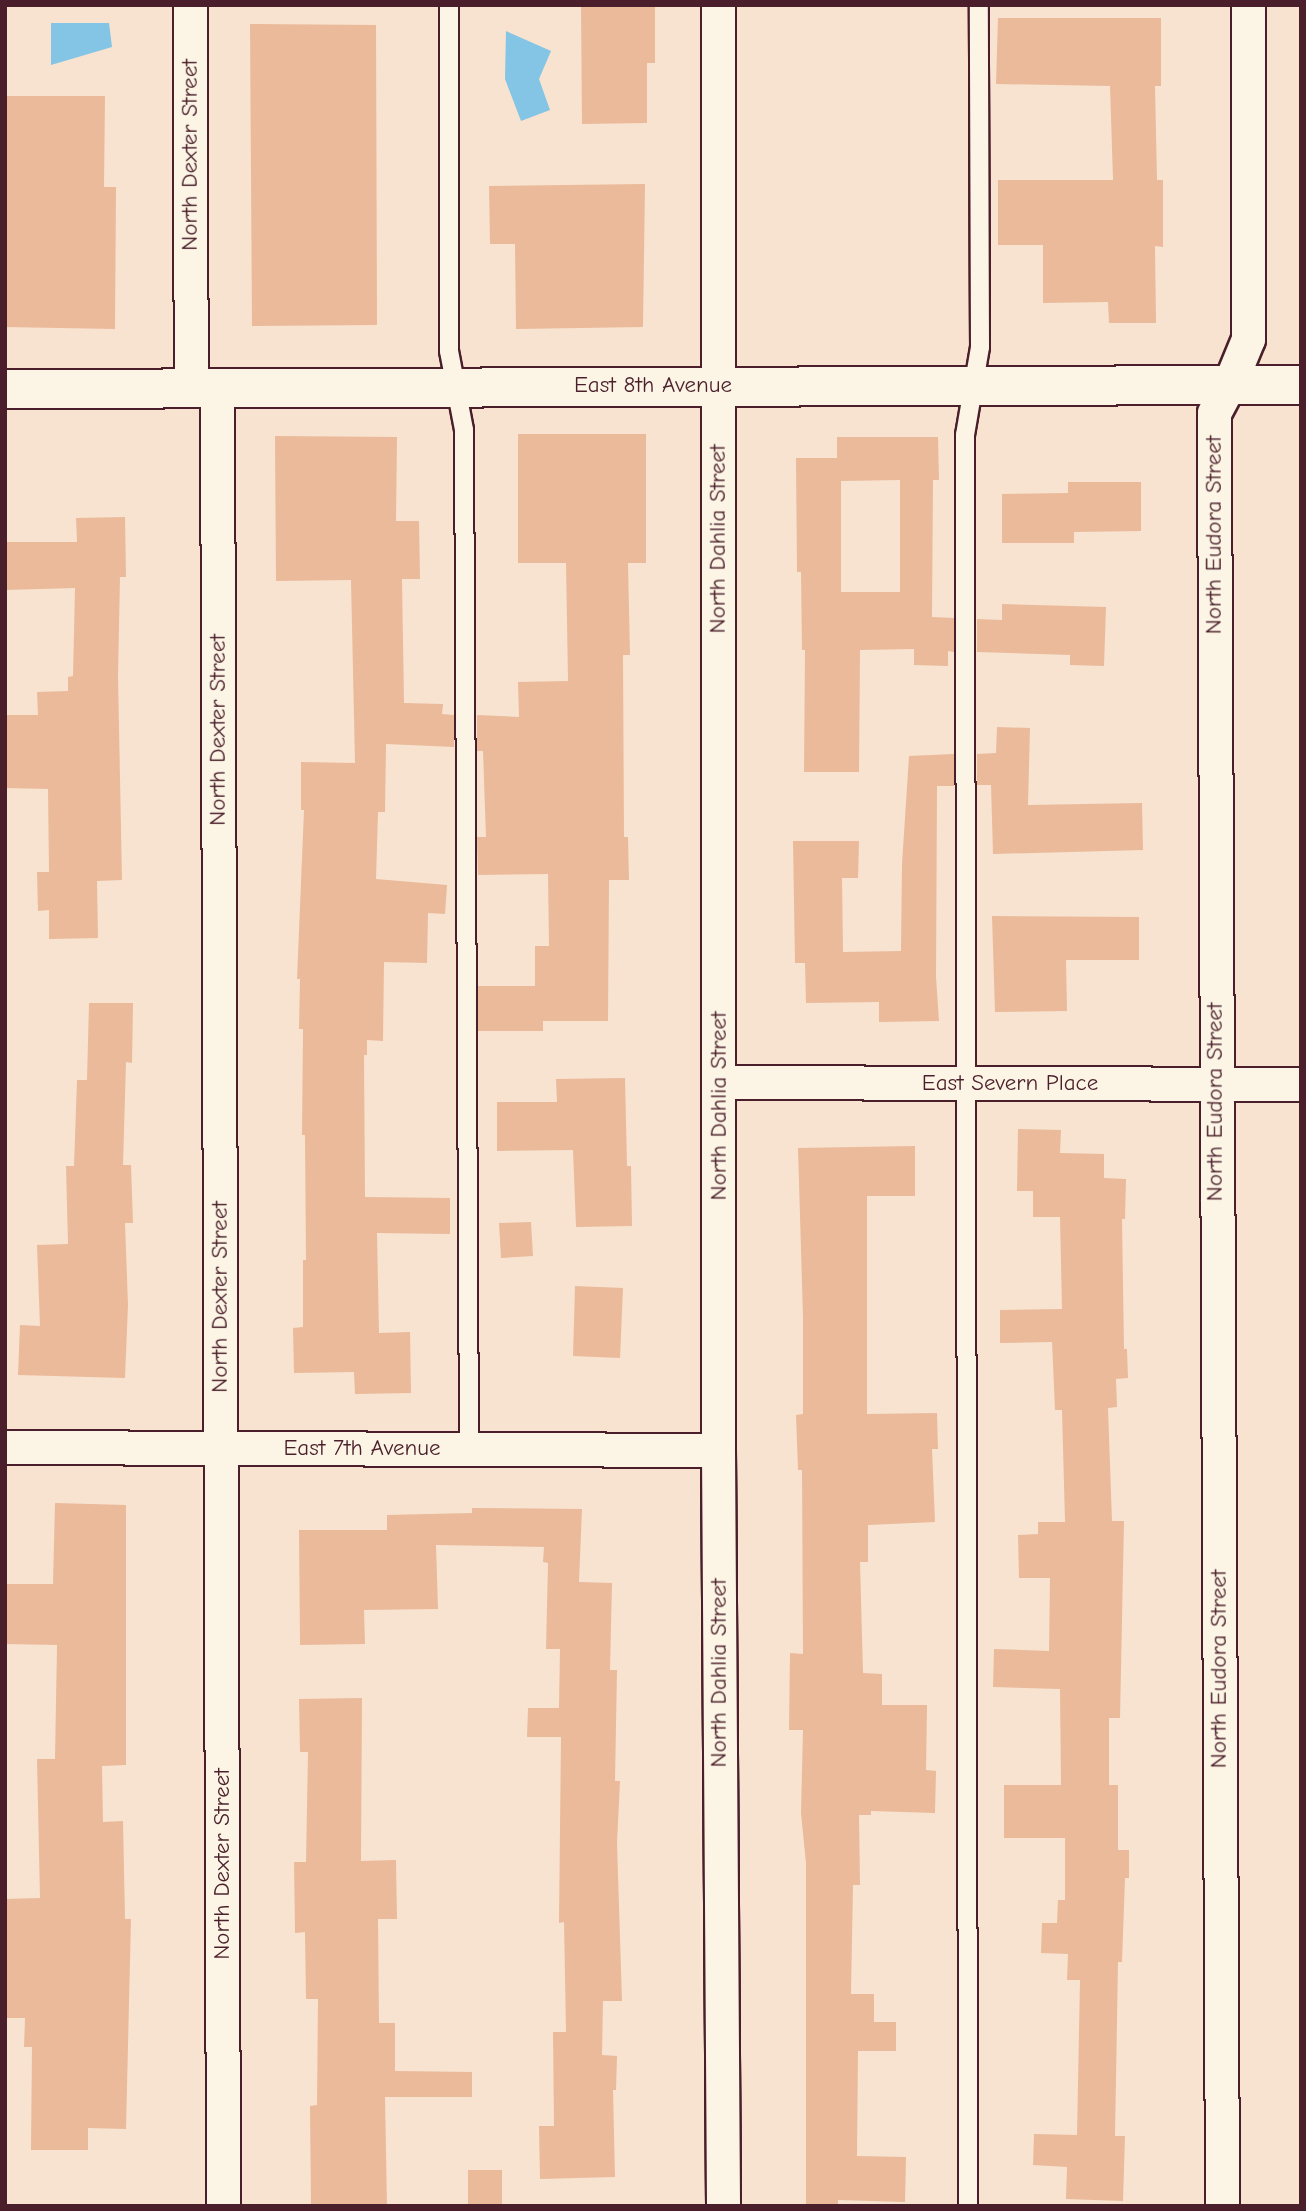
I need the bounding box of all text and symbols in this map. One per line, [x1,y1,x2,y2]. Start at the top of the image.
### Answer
street label: North Dexter Street [176,59,204,251]
street label: East 8th Avenue [574,371,732,399]
street label: North Eudora Street [1200,436,1228,634]
street label: North Dahlia Street [704,444,732,634]
street label: North Dexter Street [204,634,232,826]
street label: North Eudora Street [1201,1003,1229,1201]
street label: North Dahlia Street [705,1011,733,1201]
street label: East Severn Place [922,1069,1098,1097]
street label: North Dexter Street [206,1201,234,1393]
street label: East 7th Avenue [283,1434,441,1462]
street label: North Eudora Street [1205,1570,1233,1768]
street label: North Dahlia Street [705,1578,733,1768]
street label: North Dexter Street [208,1768,236,1960]

